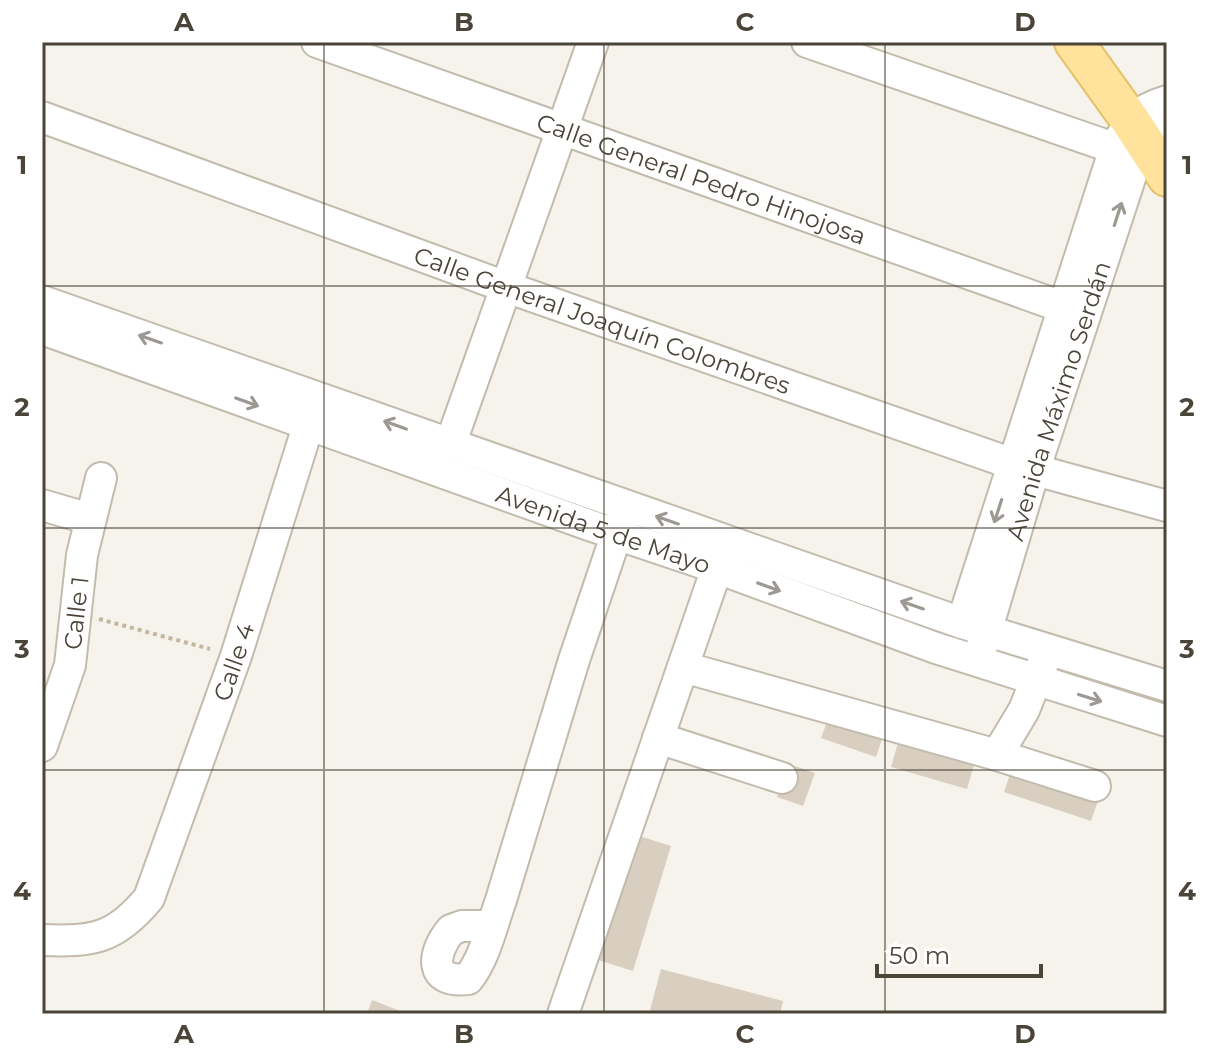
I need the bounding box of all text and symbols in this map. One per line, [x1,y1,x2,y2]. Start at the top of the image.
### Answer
text: A [173,6,195,38]
text: B [454,6,474,38]
text: C [736,6,755,38]
text: D [1014,6,1036,38]
street label: Calle General Pedro Hinojosa [533,107,870,250]
text: 1 [17,149,27,181]
text: 1 [1182,149,1192,181]
one-way arrow [1112,202,1126,227]
street label: Calle General Joaquín Colombres [410,240,794,400]
street label: Avenida Máximo Serdán [1000,257,1116,544]
one-way arrow [137,330,162,345]
text: 2 [14,391,30,423]
text: 2 [1179,391,1195,423]
one-way arrow [235,396,260,411]
one-way arrow [382,417,407,432]
street label: Avenida 5 de Mayo [492,479,714,579]
one-way arrow [989,499,1004,524]
one-way arrow [655,511,680,526]
street label: Calle 1 [57,575,94,651]
one-way arrow [756,581,781,595]
one-way arrow [900,597,925,612]
street label: Calle 4 [207,619,260,705]
text: 3 [13,633,30,665]
text: 3 [1178,633,1195,665]
one-way arrow [1076,691,1102,706]
text: 4 [13,875,31,907]
text: 4 [1178,875,1196,907]
scale bar [877,928,1041,978]
text: 50 m [889,941,950,970]
text: A [173,1018,195,1050]
text: B [454,1018,474,1050]
text: C [736,1018,755,1050]
text: D [1014,1018,1036,1050]

